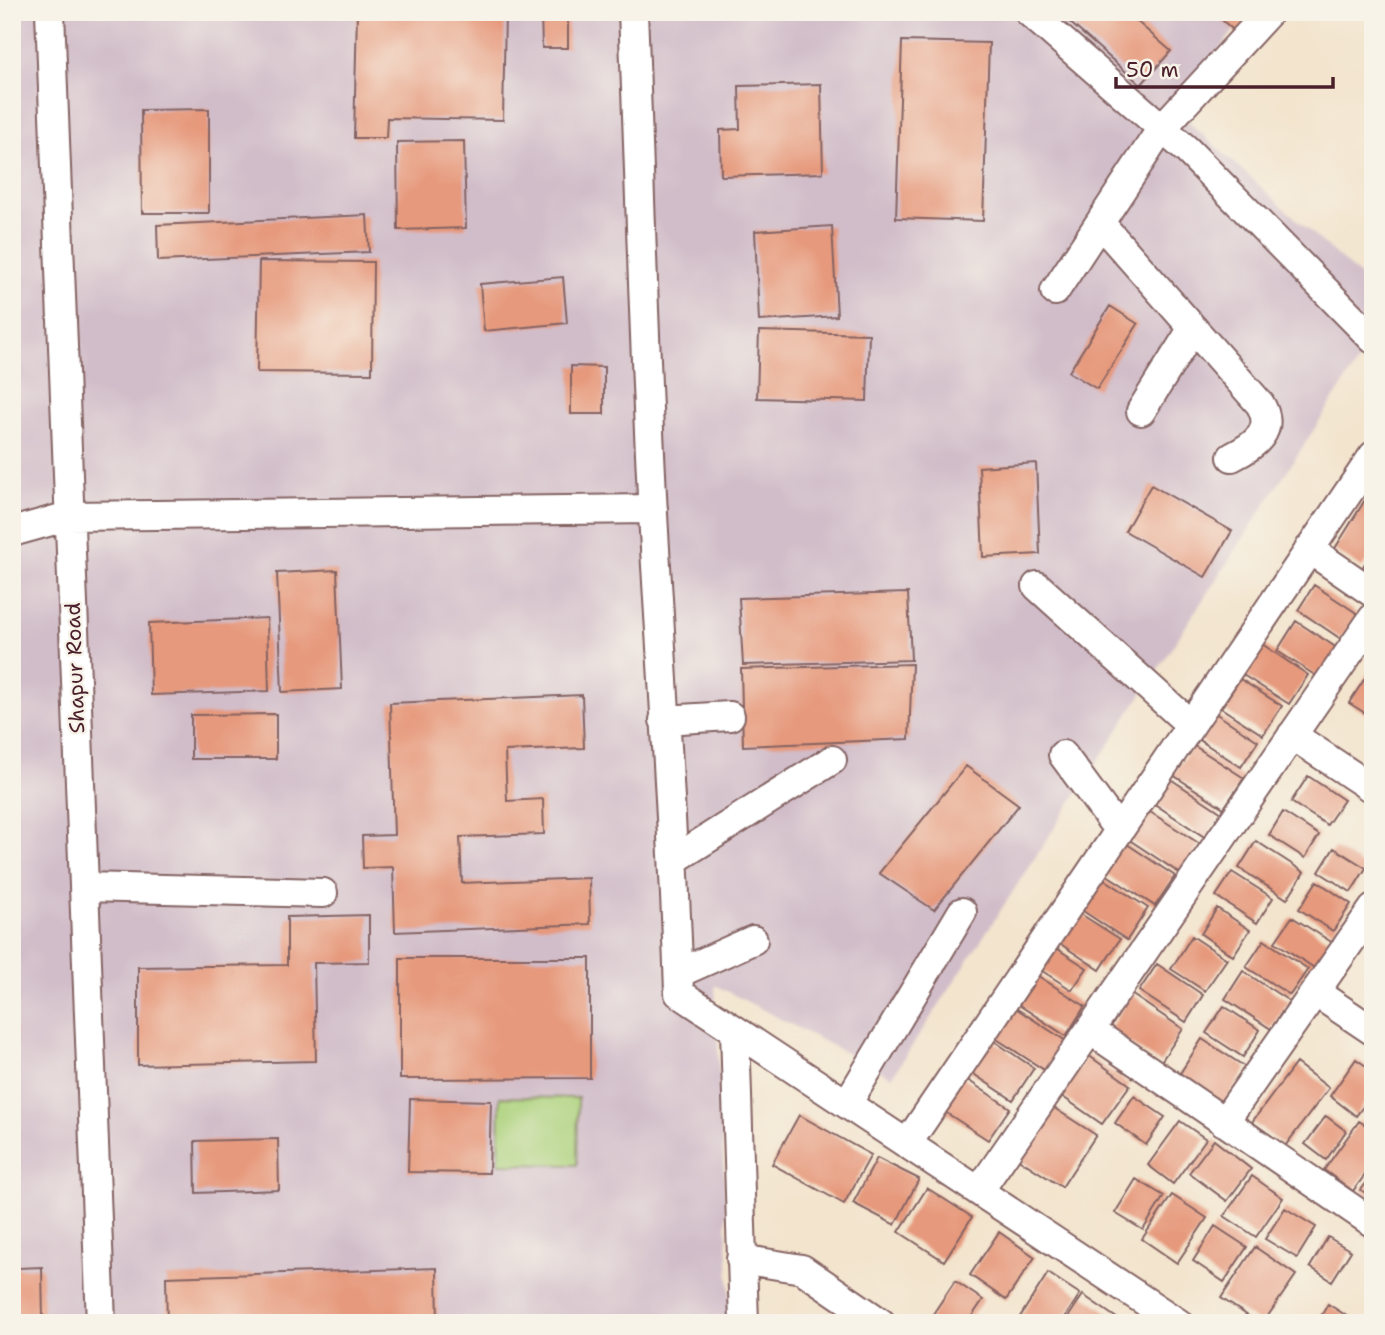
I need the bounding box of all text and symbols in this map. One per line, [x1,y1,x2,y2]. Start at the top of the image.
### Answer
scale bar [1116,46,1332,90]
text: 50 m [1126,56,1179,84]
street label: Shapur Road [59,602,91,734]

